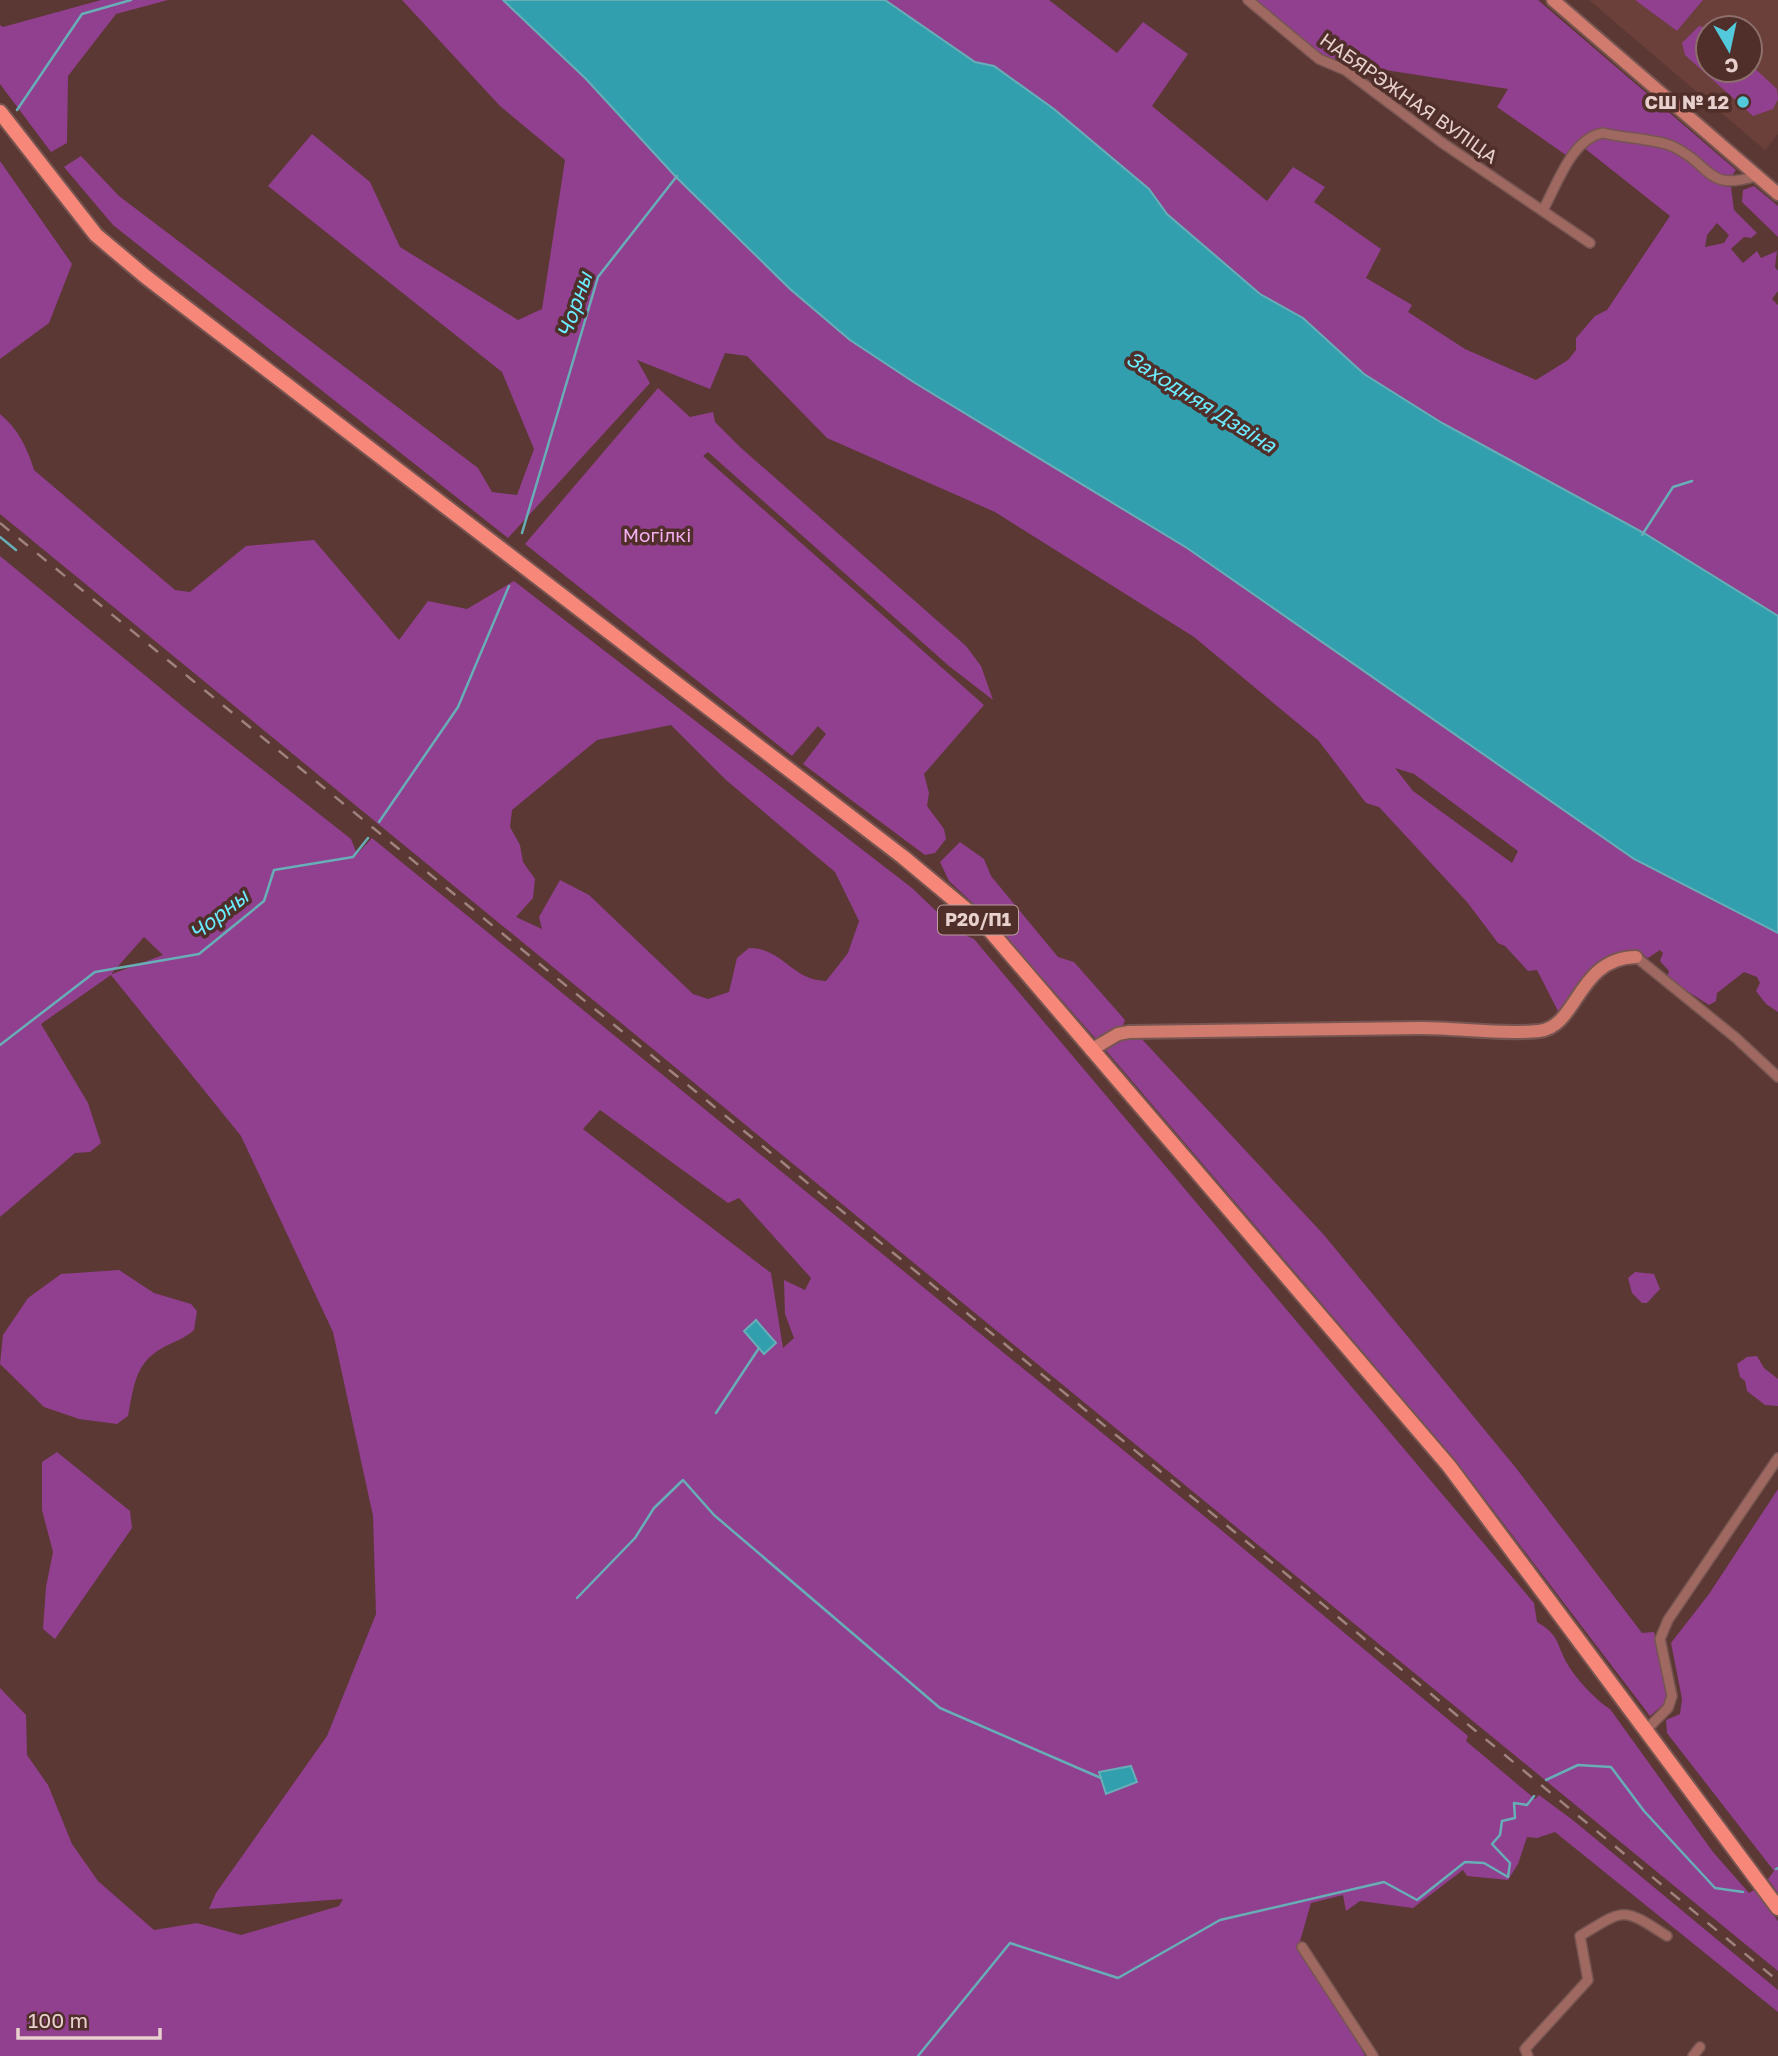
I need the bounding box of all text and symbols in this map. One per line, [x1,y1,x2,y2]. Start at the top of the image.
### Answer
north arrow [1694,14,1764,84]
street label: НАБЯРЭЖНАЯ ВУЛІЦА [1316,27,1503,168]
text: С [1723,54,1740,79]
place label: СШ № 12 [1645,90,1729,113]
marker: СШ № 12 [1735,94,1751,110]
water label: Чорны [551,267,598,341]
water label: Заходняя Дзвіна [1122,345,1282,458]
park label: Могілкі [623,523,691,546]
water label: Чорны [184,882,254,945]
road number: Р20/П1 [938,905,1018,934]
scale bar [18,1996,159,2040]
text: 100 m [28,2007,88,2033]

